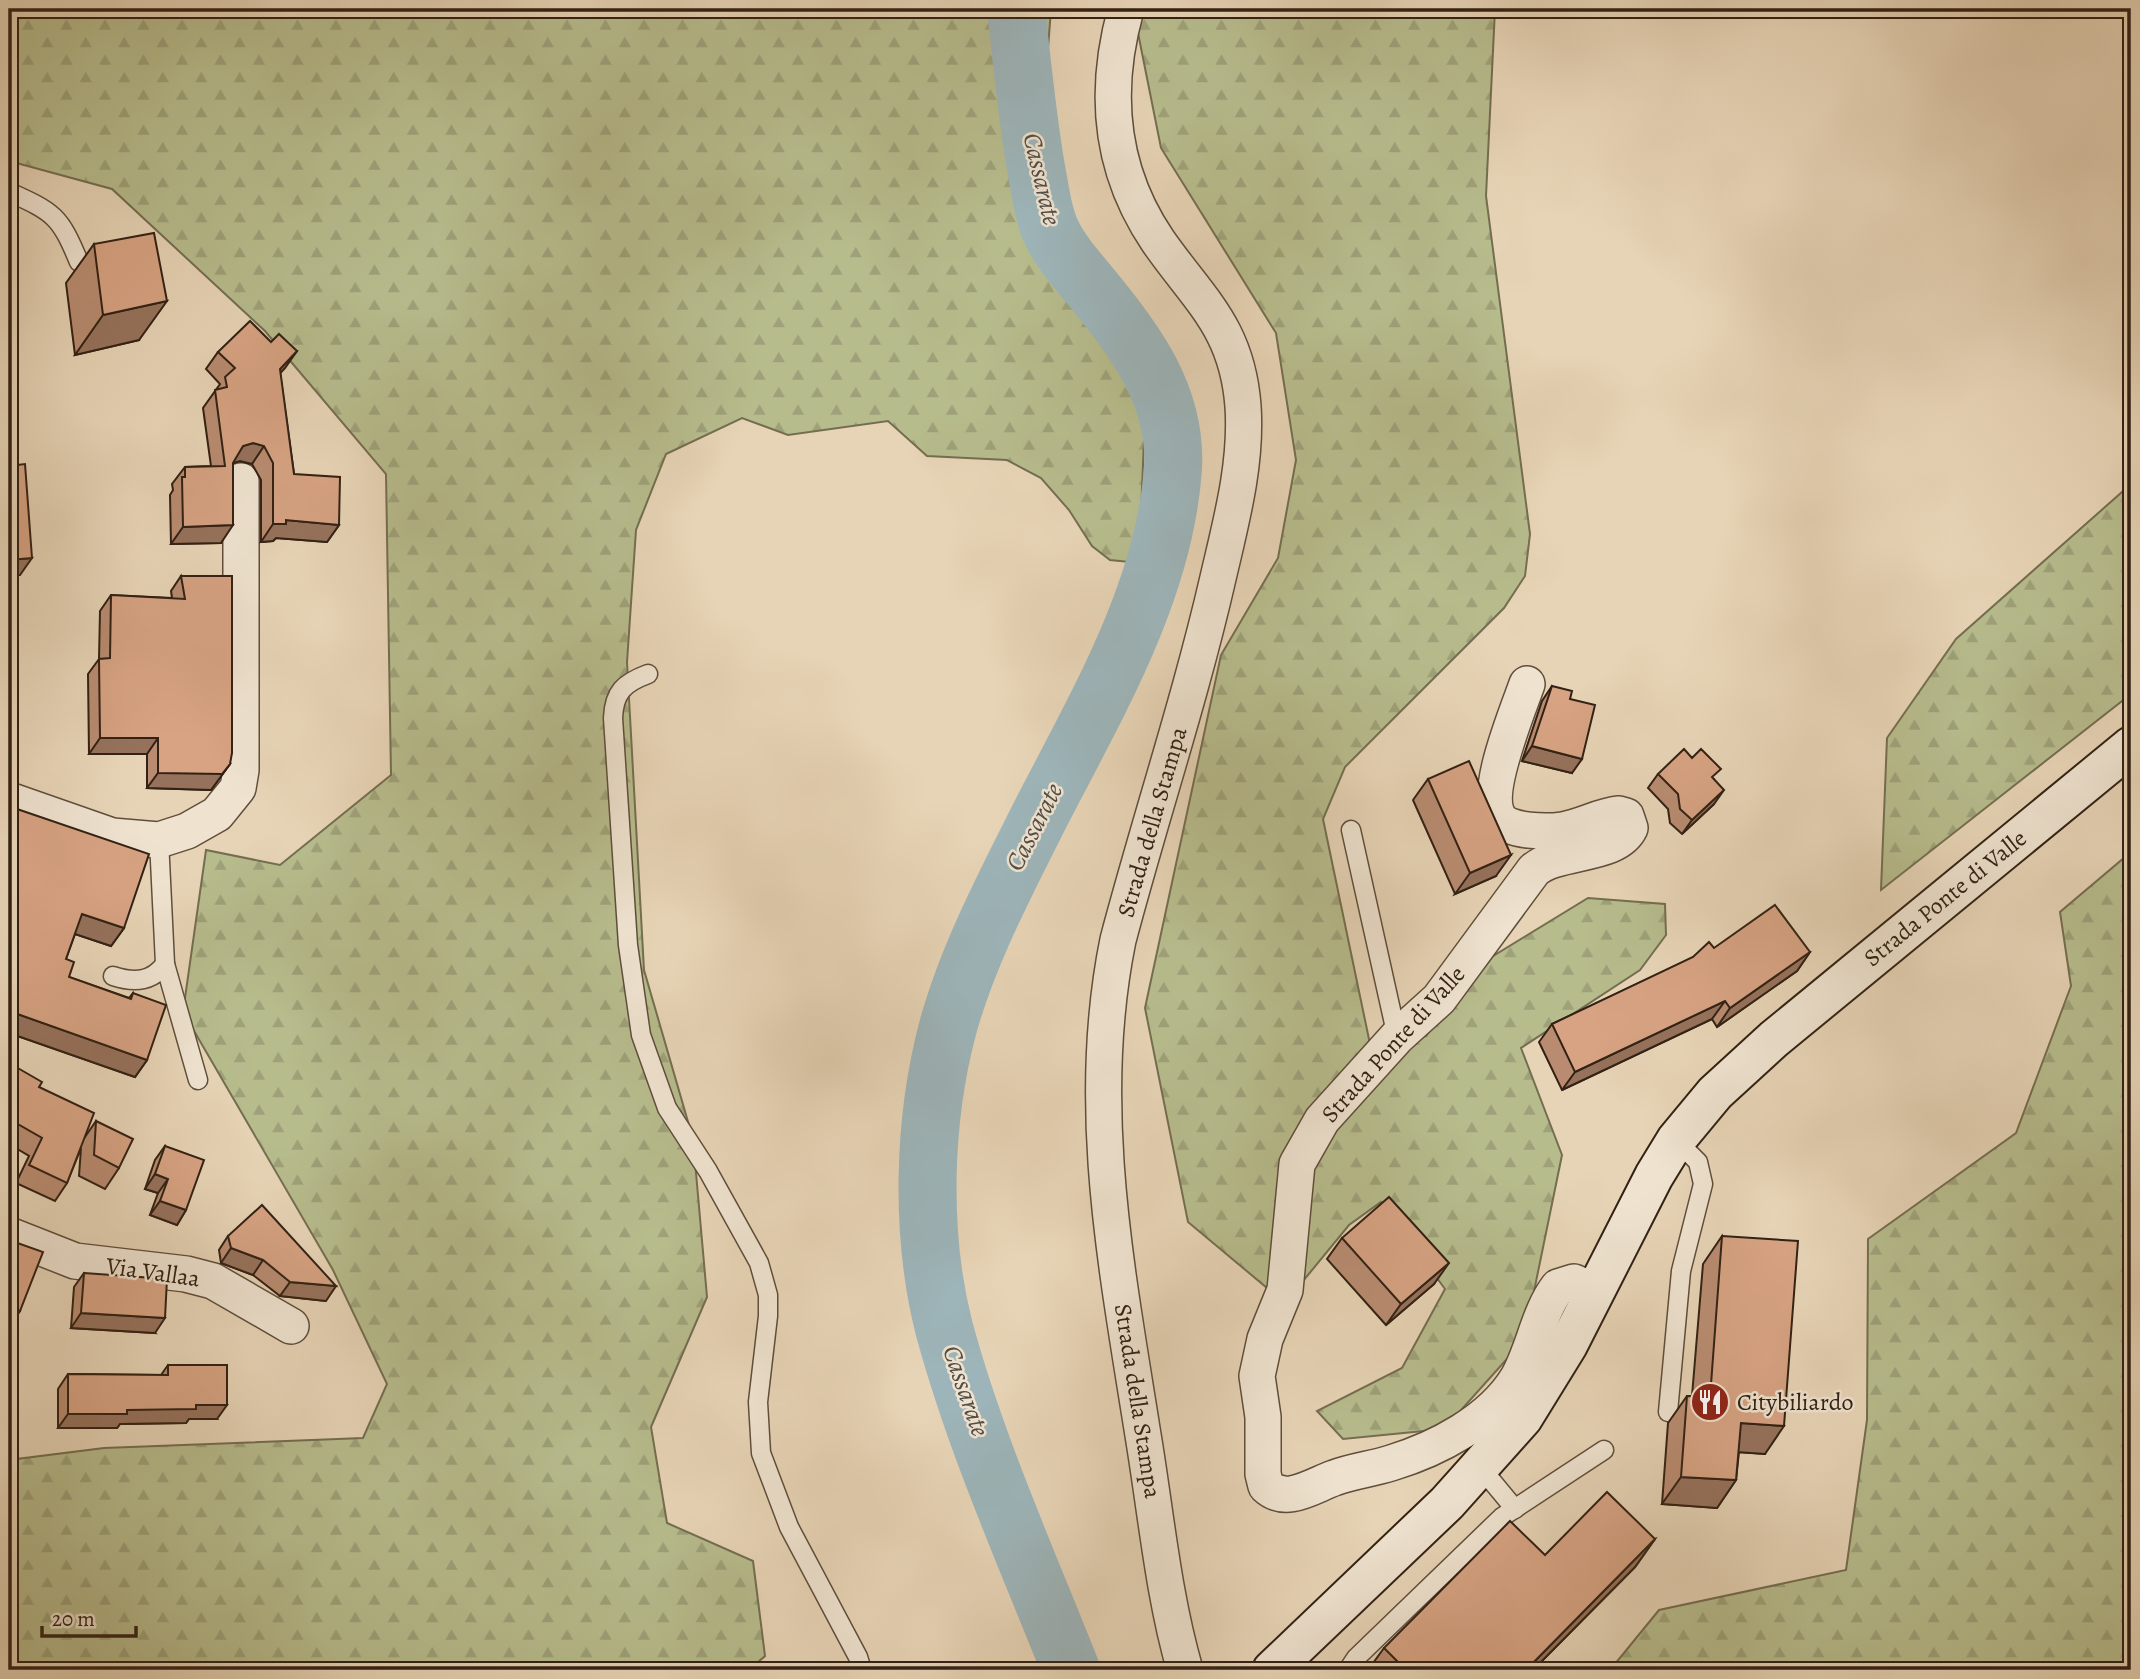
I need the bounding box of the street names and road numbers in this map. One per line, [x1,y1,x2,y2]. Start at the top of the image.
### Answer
street label: Strada della Stampa [1110,722,1195,921]
street label: Strada Ponte di Valle [1857,822,2033,974]
street label: Strada Ponte di Valle [1314,959,1472,1129]
street label: Via Vallaa [103,1249,203,1295]
street label: Strada della Stampa [1107,1301,1169,1501]

